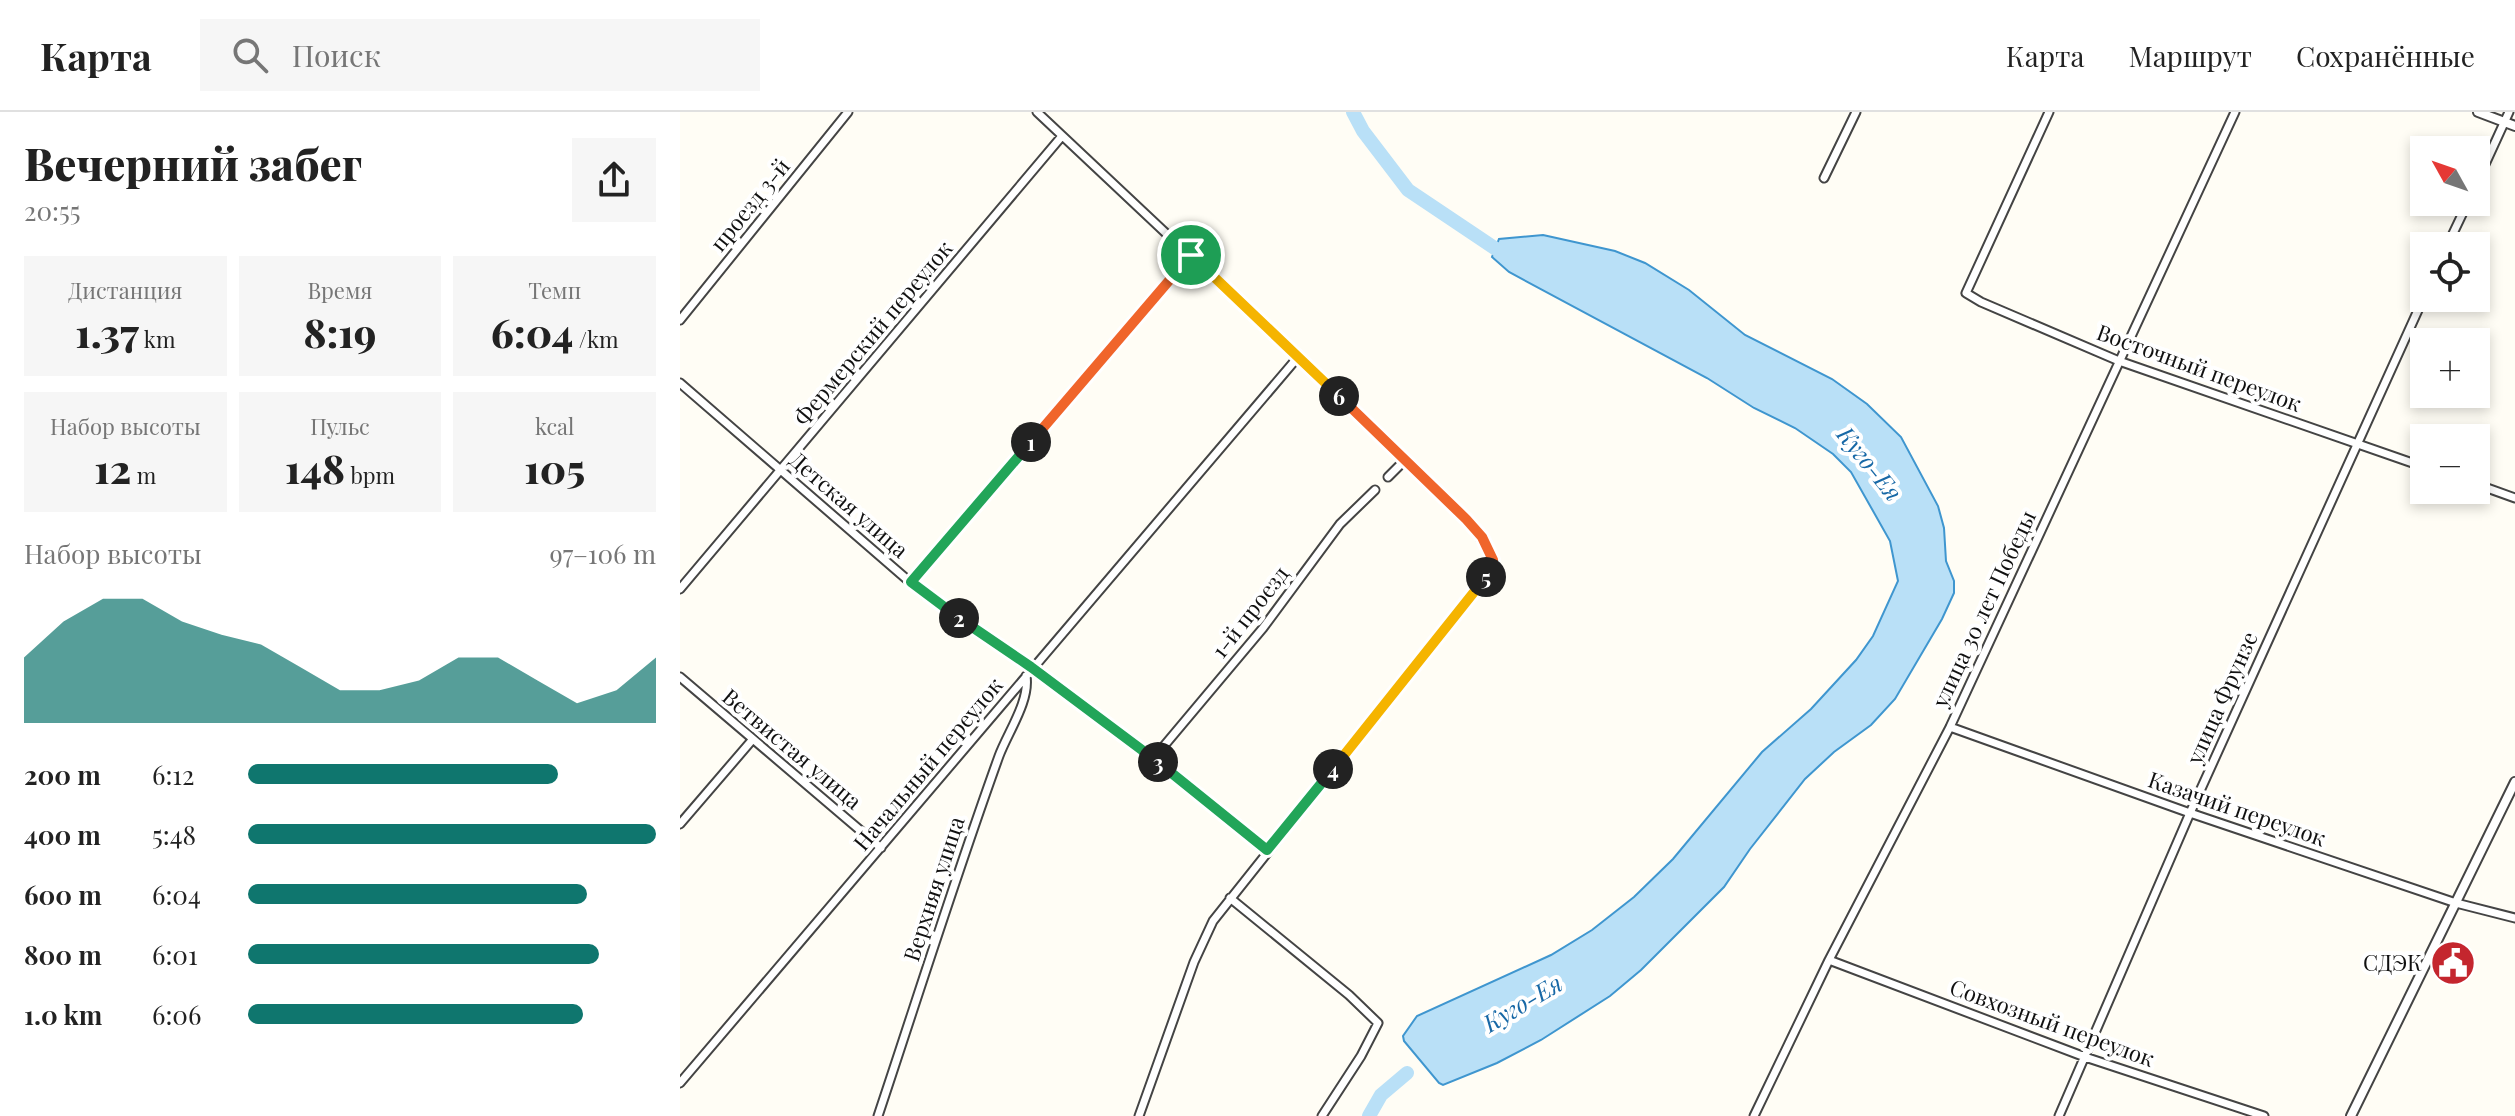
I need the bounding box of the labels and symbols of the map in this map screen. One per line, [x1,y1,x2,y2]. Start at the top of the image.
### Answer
north arrow [2410,136,2490,216]
street label: проезд 3-й [703,151,796,257]
pin [1157,221,1225,289]
street label: Фермерский переулок [786,233,959,431]
street label: Восточный переулок [2093,316,2306,418]
pin: 6 [1319,376,1359,416]
water label: Куго-Ея [1830,418,1910,507]
pin: 1 [1011,422,1051,462]
street label: Детская улица [784,444,915,564]
street label: улица 30 лет Победы [1924,505,2042,713]
pin: 5 [1466,557,1506,597]
street label: 1-й проезд [1204,559,1295,664]
pin: 2 [939,598,979,638]
street label: улица Фрунзе [2178,627,2264,769]
street label: Начальный переулок [846,670,1009,856]
street label: Ветвистая улица [717,681,869,815]
pin: 3 [1138,742,1178,782]
pin: 4 [1313,749,1353,789]
street label: Казачий переулок [2145,764,2330,853]
street label: Верхняя улица [896,812,971,965]
public building icon: СДЭК [2429,939,2477,987]
place label: СДЭК [2363,947,2422,977]
water label: Куго-Ея [1476,966,1568,1039]
street label: Совхозный переулок [1946,971,2159,1073]

